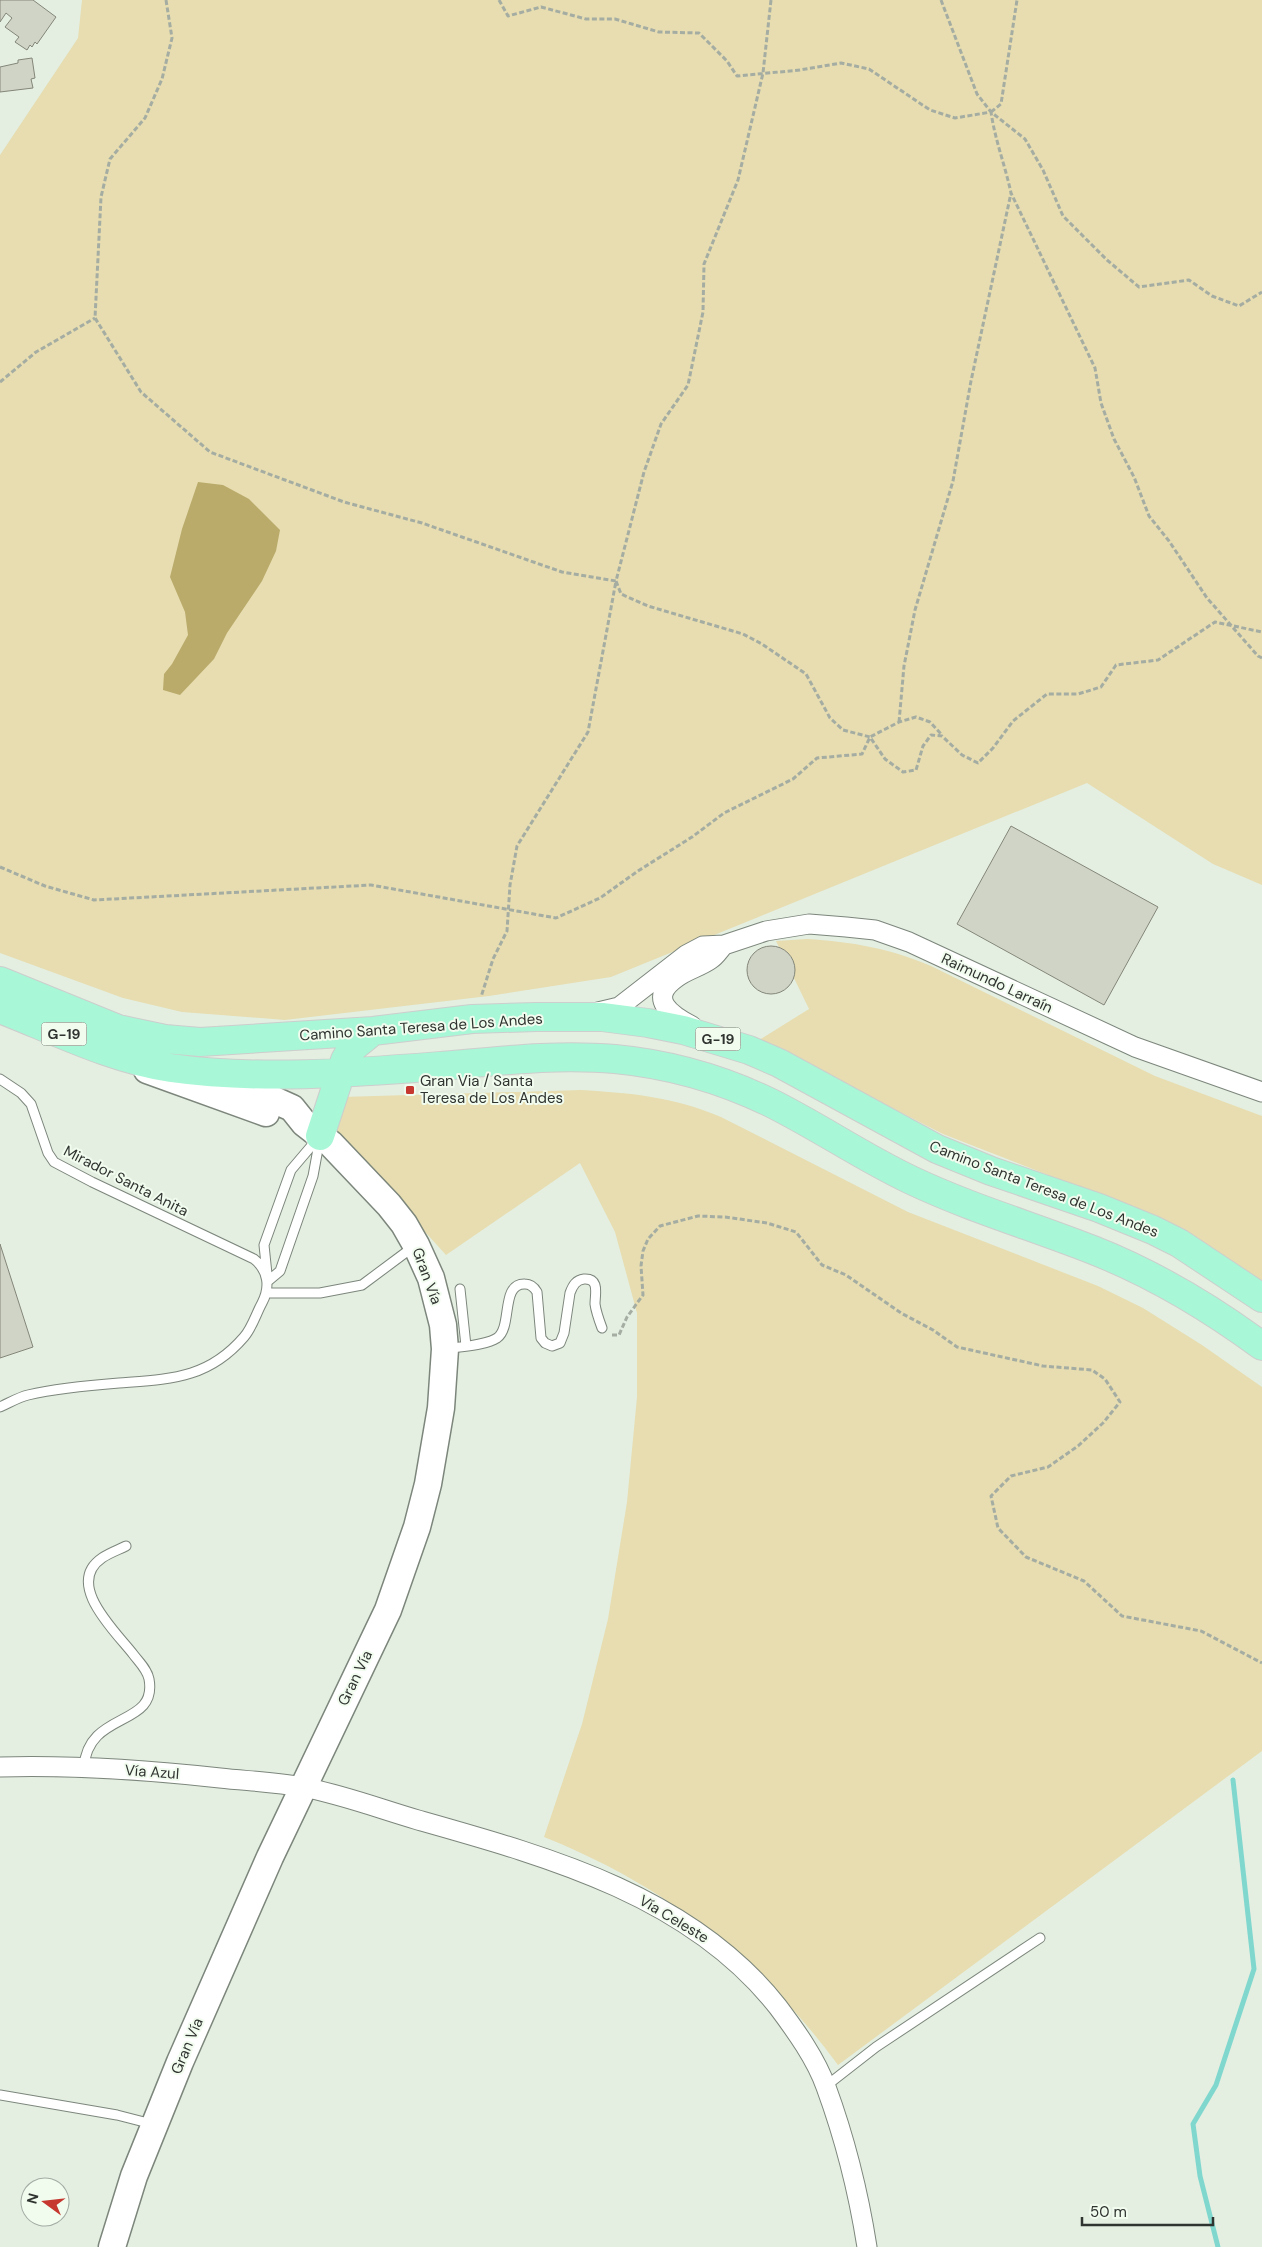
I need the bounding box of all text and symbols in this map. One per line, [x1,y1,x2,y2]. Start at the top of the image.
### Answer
street label: Raimundo Larraín [938,948,1056,1018]
street label: Camino Santa Teresa de Los Andes [299,1009,543,1045]
road number: G-19 [42,1022,86,1046]
road number: G-19 [696,1028,740,1050]
place label: Gran Via / Santa Teresa de Los Andes [420,1071,563,1108]
marker: Gran Via / Santa Teresa de Los Andes [404,1084,416,1096]
street label: Camino Santa Teresa de Los Andes [927,1136,1161,1242]
street label: Mirador Santa Anita [60,1141,192,1221]
street label: Gran Vía [407,1245,447,1307]
street label: Gran Vía [333,1647,377,1709]
street label: Vía Azul [124,1760,180,1784]
street label: Vía Celeste [635,1890,713,1948]
street label: Gran Vía [166,2015,208,2077]
north arrow [20,2177,70,2227]
text: N [22,2191,42,2206]
scale bar [1082,2194,1213,2226]
text: 50 m [1090,2202,1127,2222]

